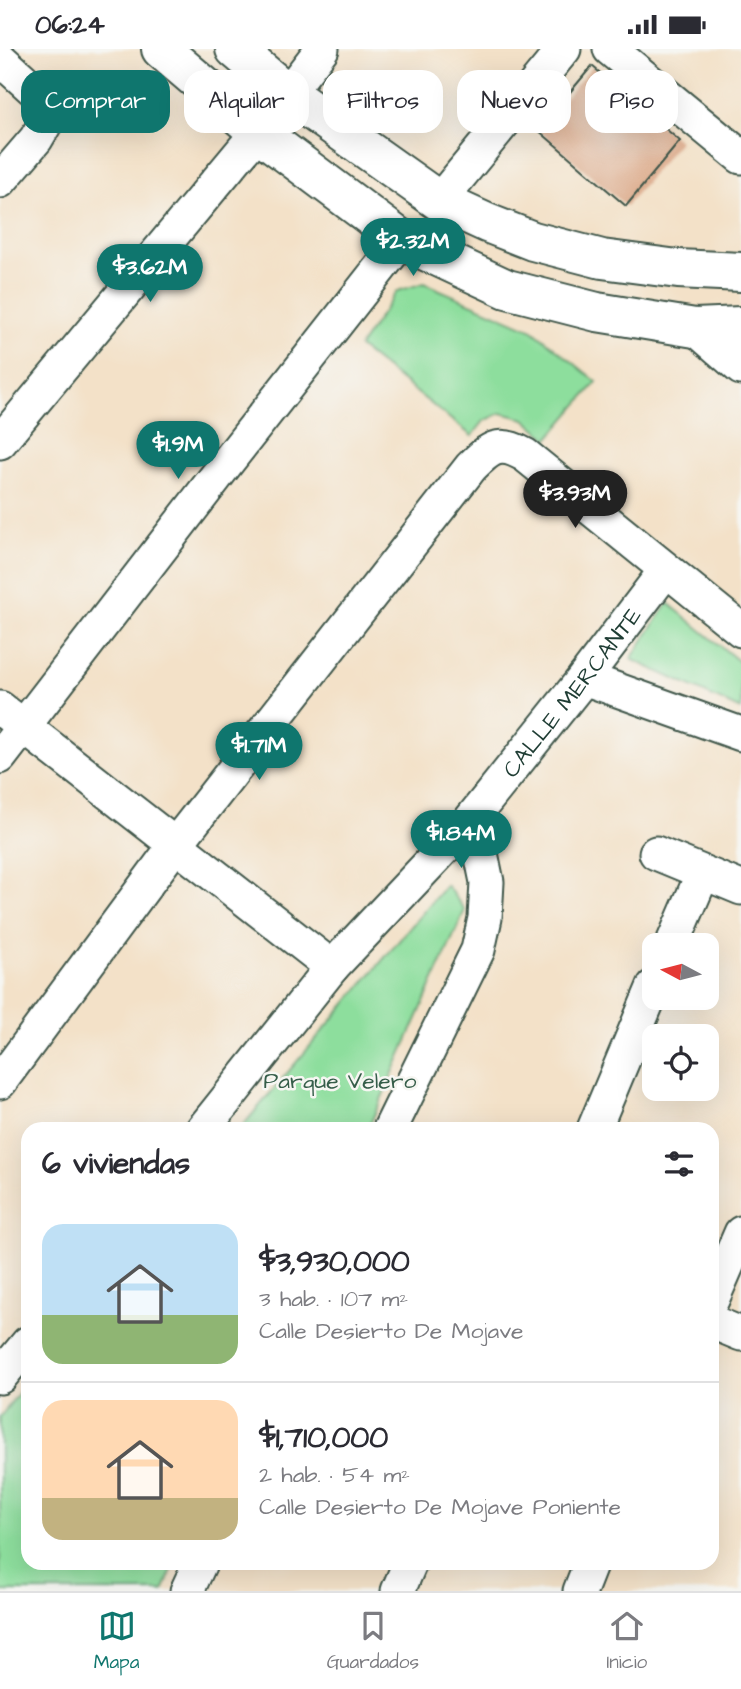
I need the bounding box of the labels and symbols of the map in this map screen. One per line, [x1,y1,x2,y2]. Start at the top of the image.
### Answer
pin: $2.32M [356,219,470,278]
pin: $3.62M [93,245,207,304]
pin: $1.9M [129,421,227,481]
pin: $3.93M [518,470,632,530]
street label: CALLE MERCANTE [495,601,649,785]
pin: $1.71M [202,723,316,782]
pin: $1.84M [404,811,518,870]
north arrow [642,933,719,1010]
park label: Parque Velero [264,1065,416,1097]

